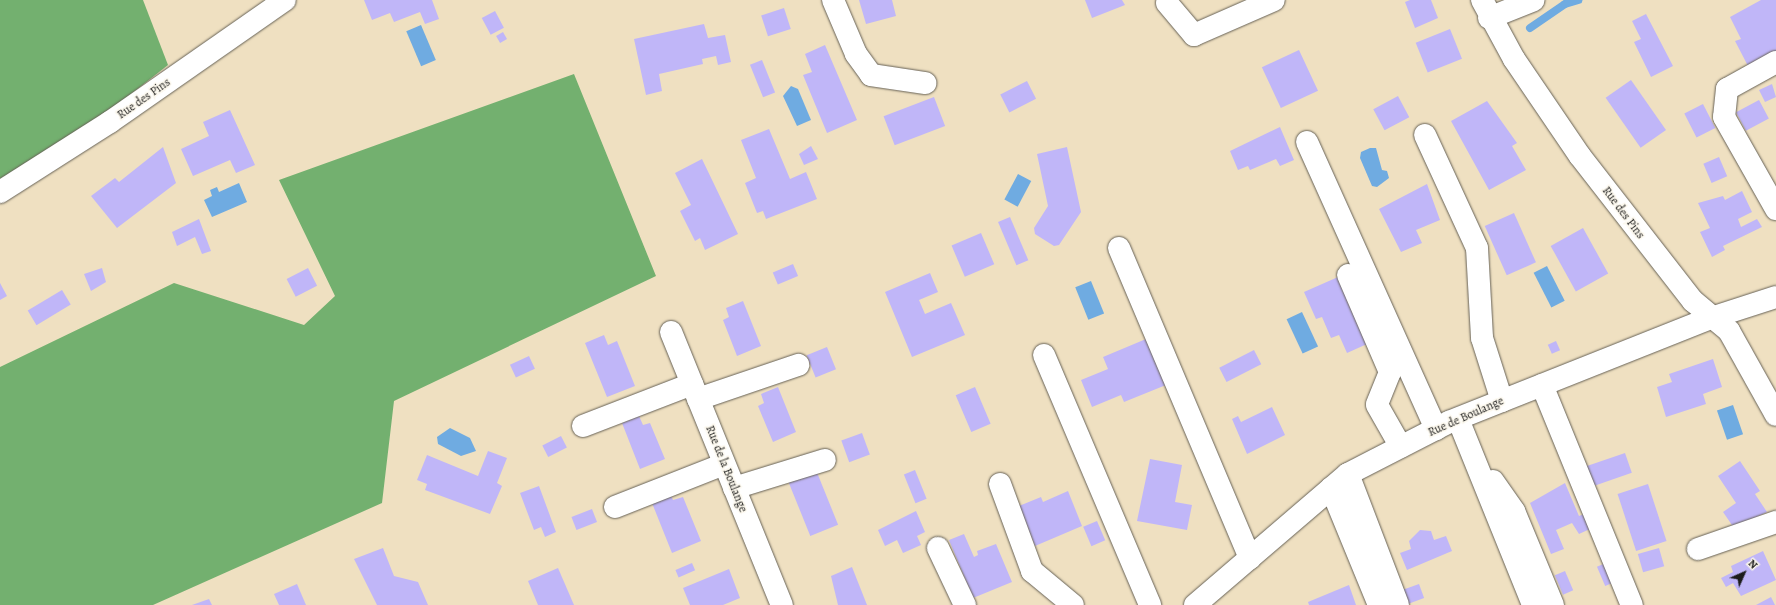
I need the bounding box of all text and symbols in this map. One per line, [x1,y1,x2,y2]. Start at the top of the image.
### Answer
street label: Rue des Pins [115,75,173,123]
street label: Rue des Pins [1599,184,1647,242]
street label: Rue de Boulange [1426,394,1506,440]
street label: Rue de la Boulange [702,424,750,514]
north arrow [1724,553,1764,593]
text: N [1745,556,1761,572]

